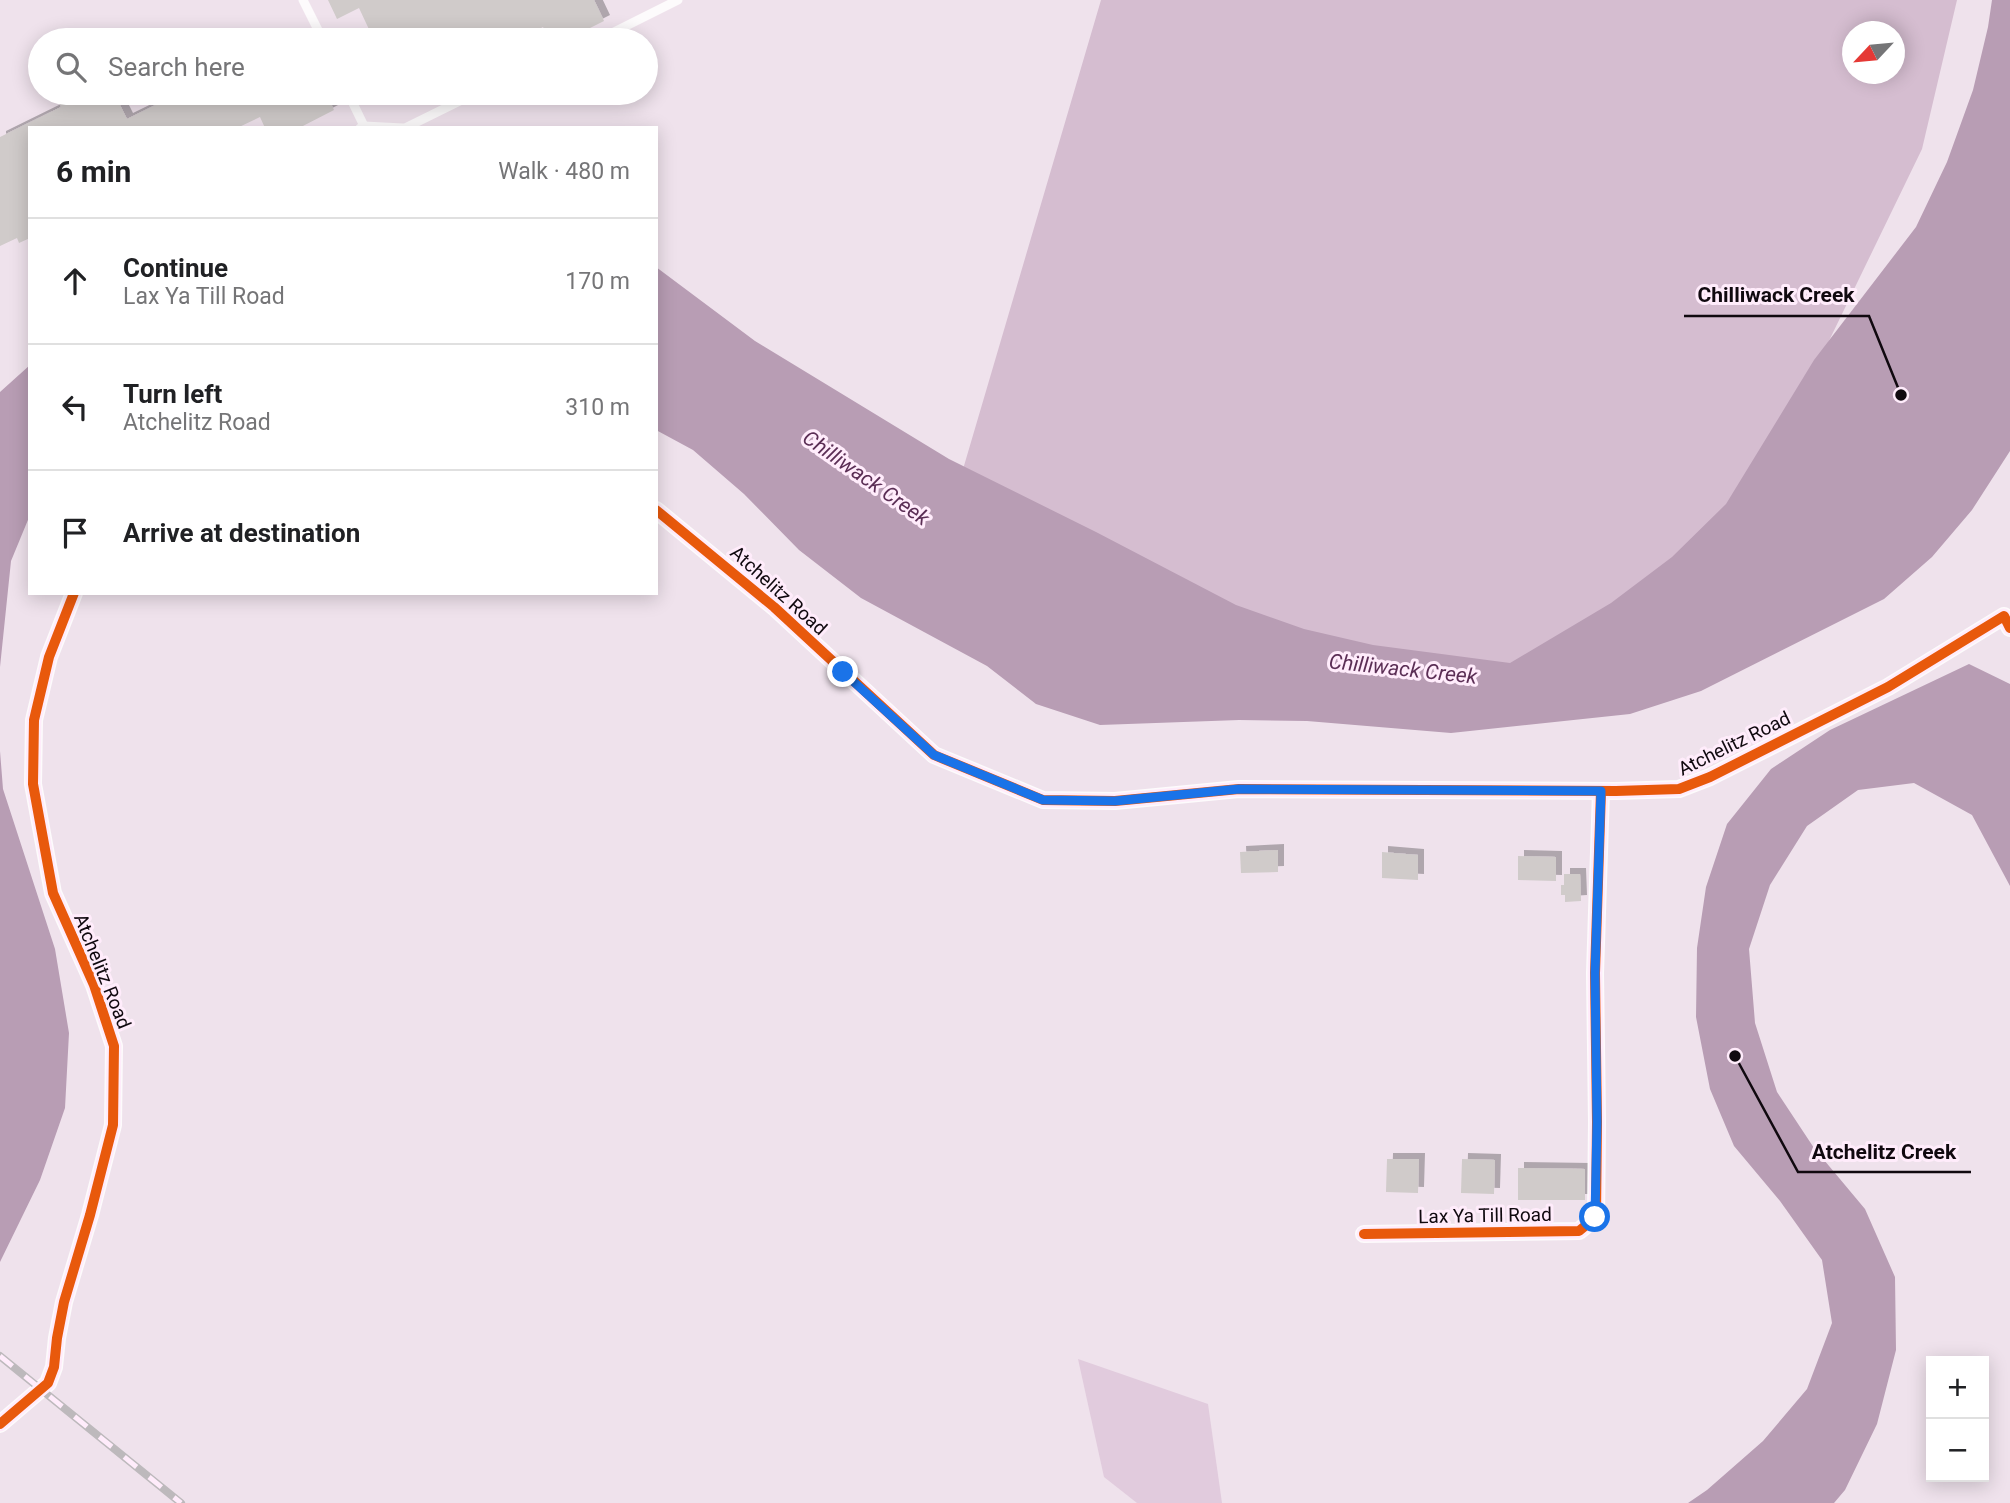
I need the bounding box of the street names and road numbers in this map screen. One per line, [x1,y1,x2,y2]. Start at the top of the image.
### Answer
street label: Atchelitz Road [726,541,832,640]
street label: Atchelitz Road [1674,706,1794,781]
street label: Atchelitz Road [69,910,136,1032]
street label: Lax Ya Till Road [1418,1203,1552,1228]

